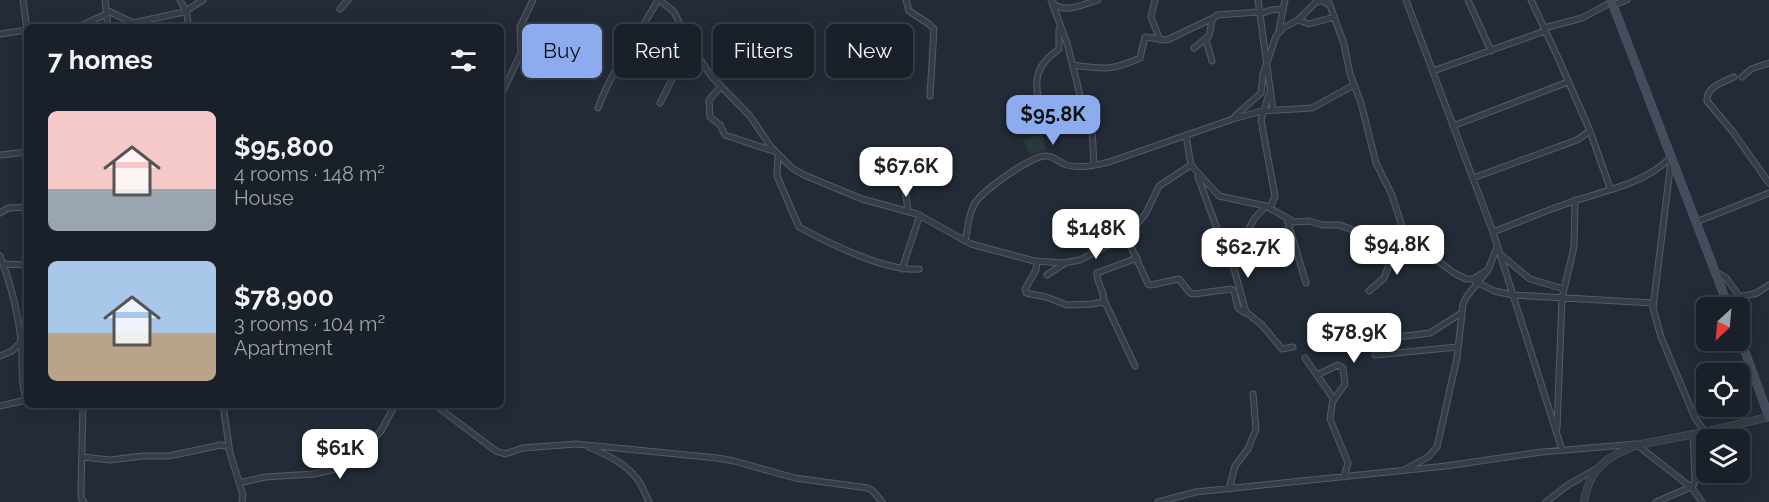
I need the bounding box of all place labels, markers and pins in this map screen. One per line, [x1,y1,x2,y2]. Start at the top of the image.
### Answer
pin: $95.8K [1004,95,1102,146]
pin: $67.6K [857,147,955,198]
pin: $148K [1054,209,1138,260]
pin: $94.8K [1348,225,1446,276]
pin: $62.7K [1199,228,1297,279]
pin: $78.9K [1305,313,1403,364]
pin: $61K [304,429,376,480]

